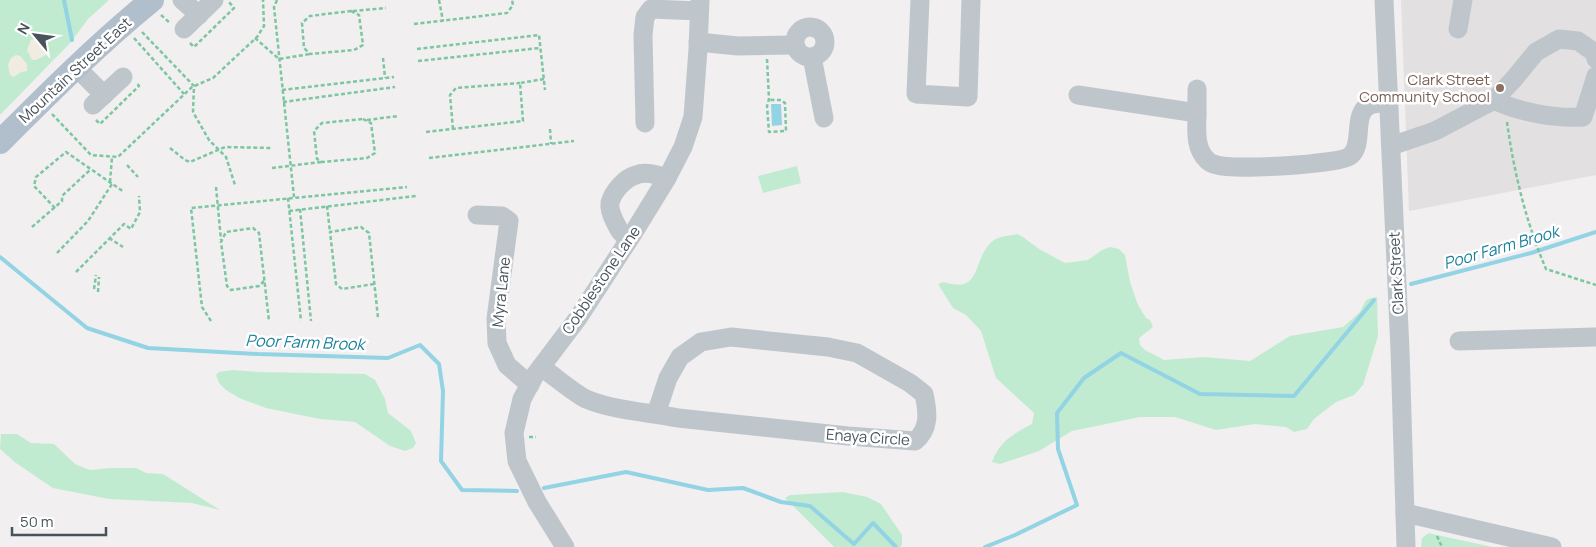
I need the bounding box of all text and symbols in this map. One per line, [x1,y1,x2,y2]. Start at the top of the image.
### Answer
north arrow [10,10,60,60]
street label: Mountain Street East [14,12,136,128]
text: N [12,19,34,37]
place label: Clark Street Community School [1359,69,1490,107]
marker: Clark Street Community School [1494,82,1506,94]
water label: Poor Farm Brook [1441,219,1563,274]
street label: Cobblestone Lane [557,222,645,338]
street label: Clark Street [1383,231,1409,315]
street label: Myra Lane [487,256,515,328]
water label: Poor Farm Brook [245,329,367,355]
street label: Enaya Circle [825,424,911,450]
scale bar [12,504,106,536]
text: 50 m [20,511,54,532]

